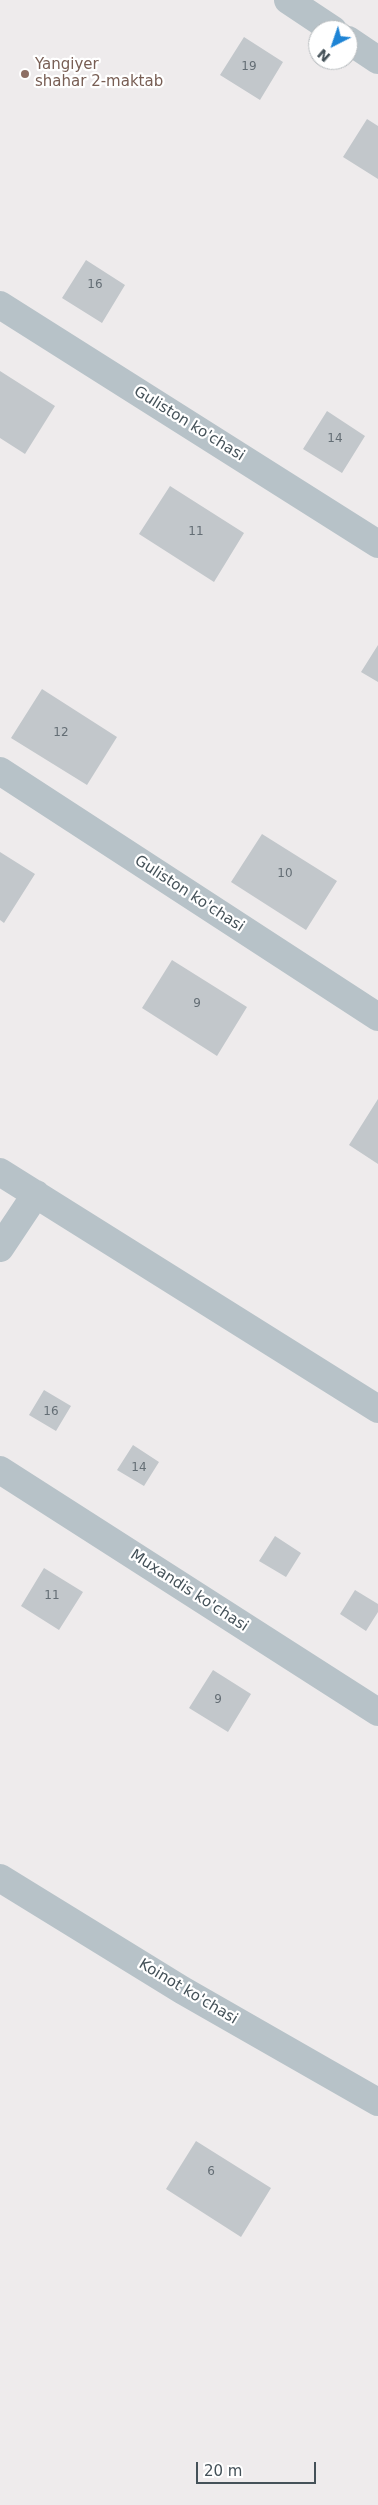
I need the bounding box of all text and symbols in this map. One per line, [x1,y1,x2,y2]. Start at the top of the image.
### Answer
north arrow [308,20,358,70]
text: N [314,46,333,65]
place label: Yangiyer shahar 2-maktab [35,56,163,91]
house number: 19 [241,60,257,74]
marker: Yangiyer shahar 2-maktab [19,68,31,80]
house number: 16 [87,278,103,292]
street label: Guliston ko'chasi [130,383,248,465]
house number: 14 [327,432,343,446]
house number: 11 [188,525,204,539]
house number: 12 [53,726,69,740]
street label: Guliston ko'chasi [131,852,247,936]
house number: 10 [277,867,293,881]
house number: 9 [193,997,201,1011]
house number: 16 [43,1405,59,1419]
house number: 14 [131,1461,147,1475]
street label: Muxandis ko'chasi [127,1546,251,1636]
house number: 11 [44,1589,60,1603]
house number: 9 [214,1693,222,1707]
street label: Koinot ko'chasi [135,1955,241,2029]
house number: 6 [207,2165,215,2179]
scale bar [198,2452,318,2484]
text: 20 m [204,2462,242,2480]

